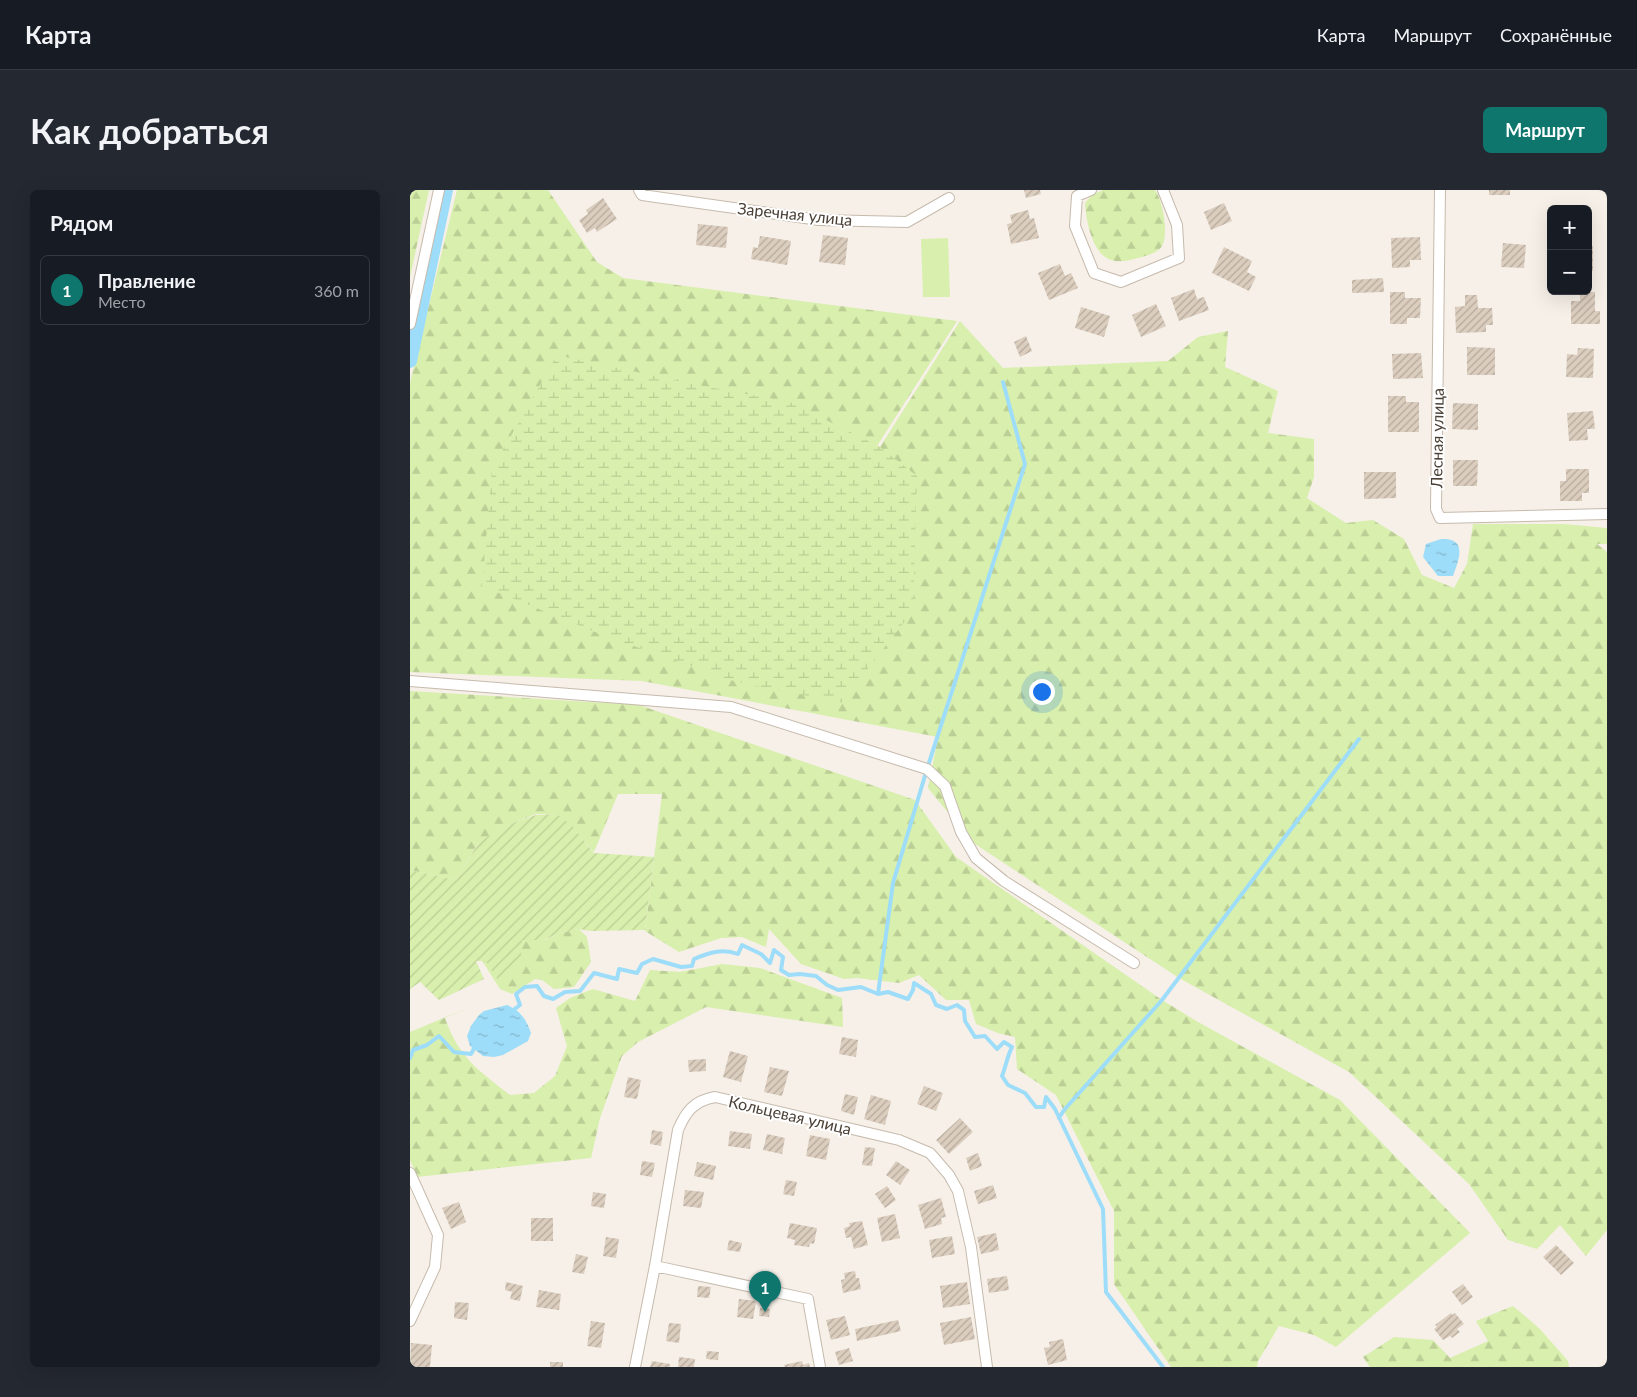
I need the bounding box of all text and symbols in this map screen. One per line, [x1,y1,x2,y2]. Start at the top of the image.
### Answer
text: Карта [25,20,92,49]
text: Карта [1317,24,1365,46]
text: Маршрут [1393,24,1472,46]
text: Сохранённые [1500,24,1612,46]
button: Маршрут [1483,107,1607,153]
text: Как добраться [30,109,269,151]
street label: Заречная улица [737,198,853,229]
map controls [1547,205,1592,295]
button: + [1547,205,1592,250]
text: Рядом [50,210,113,235]
button: − [1547,250,1592,295]
text: Правление [98,269,196,292]
text: 1 [62,281,72,300]
text: 360 m [314,281,359,300]
text: Место [98,292,146,311]
street label: Лесная улица [1426,388,1447,489]
your location [1029,679,1055,705]
street label: Кольцевая улица [727,1091,853,1138]
pin: 1 [749,1271,781,1312]

